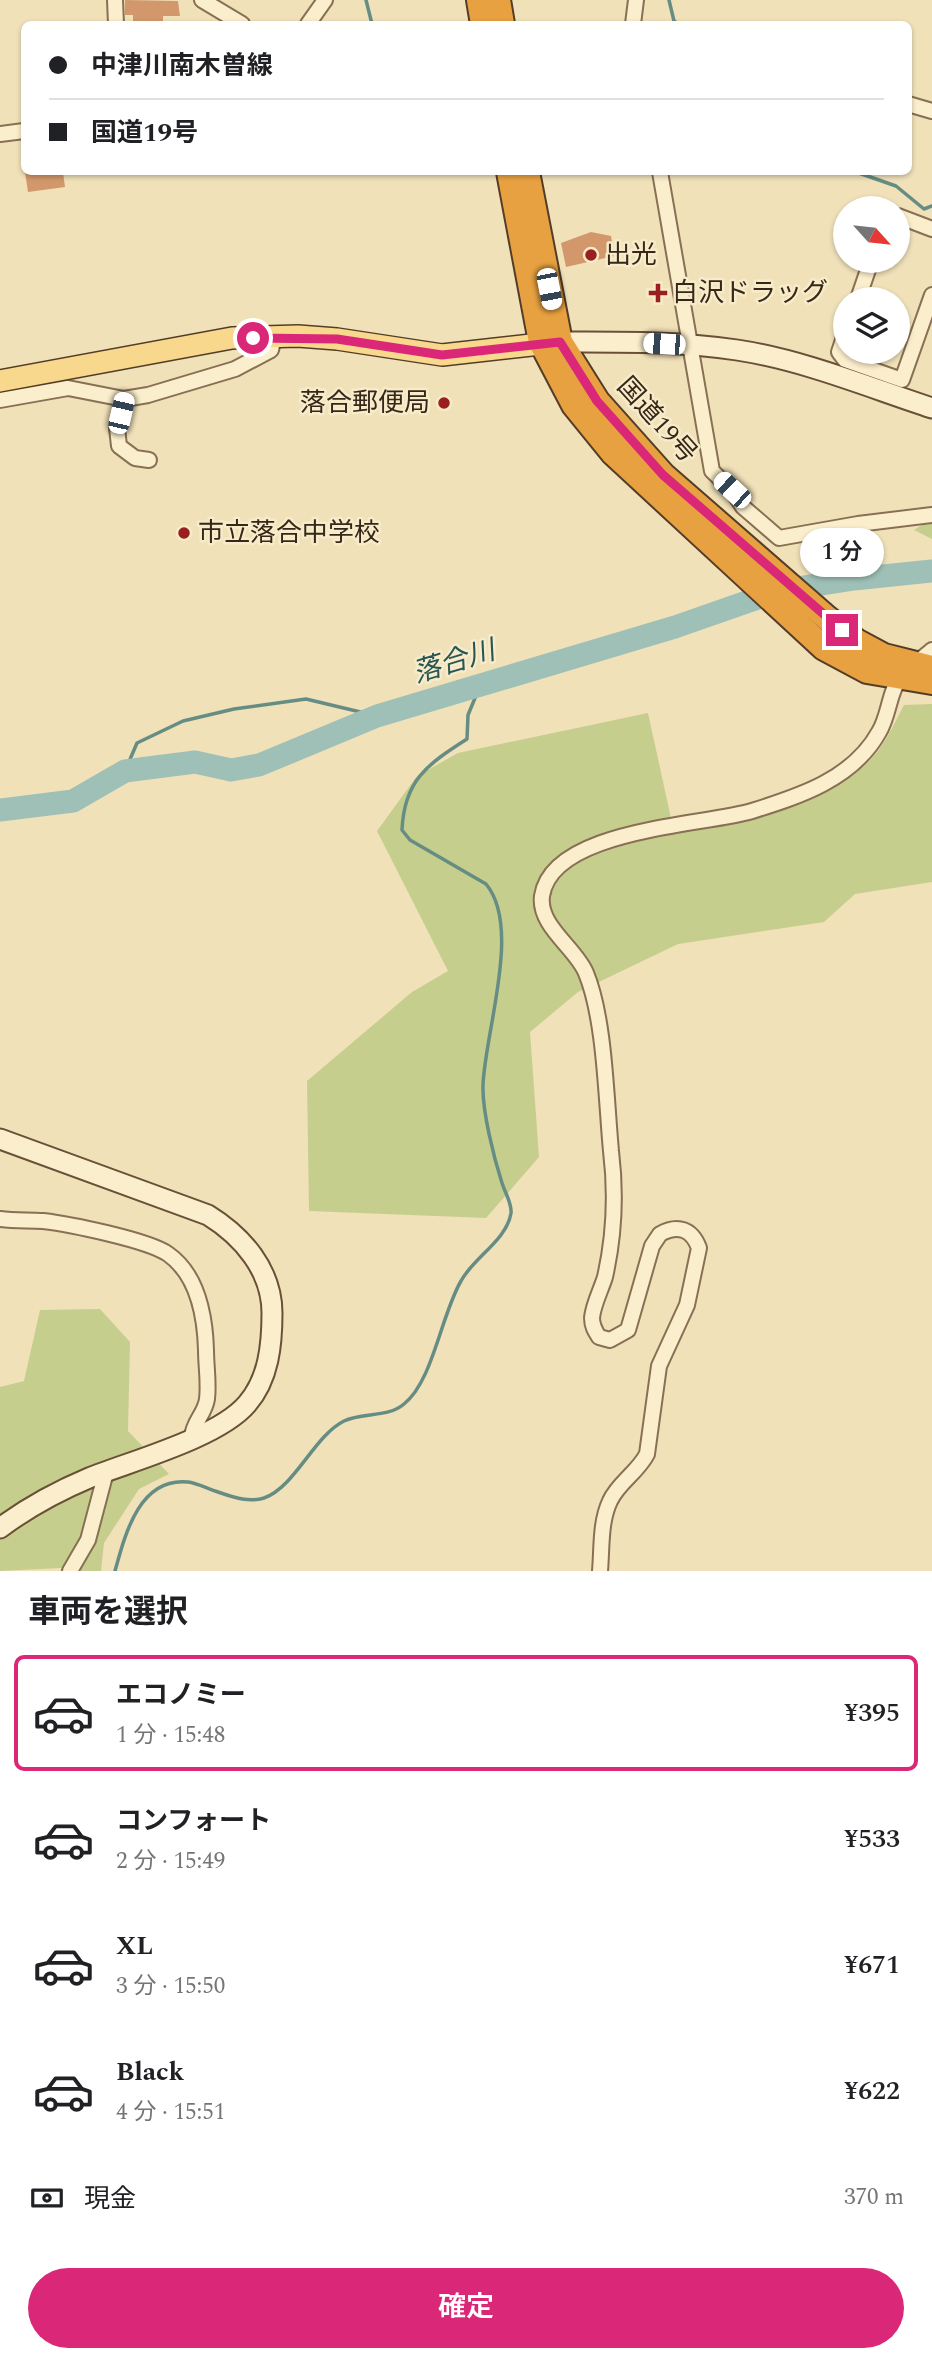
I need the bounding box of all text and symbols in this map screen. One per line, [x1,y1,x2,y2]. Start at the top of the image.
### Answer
text: 中津川南木曽線 [91,46,273,86]
text: 国道19号 [91,113,198,153]
north arrow [833,196,910,273]
map controls [833,196,910,364]
place label: 出光 [605,235,657,275]
marker: 出光 [583,247,599,263]
car [535,266,564,312]
place label: 白沢ドラッグ [672,273,828,313]
marker: 白沢ドラッグ [650,285,666,301]
button: layers [833,287,910,364]
route start [237,322,269,354]
car [643,332,686,356]
street label: 国道19号 [607,368,707,472]
place label: 落合郵便局 [300,383,430,423]
car [107,390,136,436]
marker: 落合郵便局 [436,395,452,411]
car [710,468,755,512]
place label: 市立落合中学校 [198,513,380,553]
marker: 市立落合中学校 [176,525,192,541]
callout: 1 分 [800,528,884,578]
text: 1 分 [821,535,863,570]
route end [826,614,858,646]
water label: 落合川 [408,628,503,695]
text: 車両を選択 [28,1588,188,1637]
text: エコノミー [116,1675,246,1715]
icon: car [32,1682,95,1745]
text: ¥395 [844,1693,900,1733]
text: 1 分 · 15:48 [116,1718,225,1753]
text: コンフォート [116,1801,271,1841]
icon: car [32,1808,95,1871]
text: ¥533 [844,1819,900,1859]
text: 2 分 · 15:49 [116,1844,225,1879]
text: XL [116,1926,153,1966]
icon: car [32,1934,95,1997]
text: ¥671 [844,1945,900,1985]
text: 3 分 · 15:50 [116,1969,225,2004]
text: Black [116,2052,184,2092]
icon: car [32,2060,95,2123]
text: ¥622 [844,2071,900,2111]
text: 4 分 · 15:51 [116,2095,225,2130]
icon: cash [28,2179,66,2217]
text: 現金 [84,2179,136,2219]
text: 370 m [844,2180,904,2215]
button: 確定 [28,2268,904,2348]

